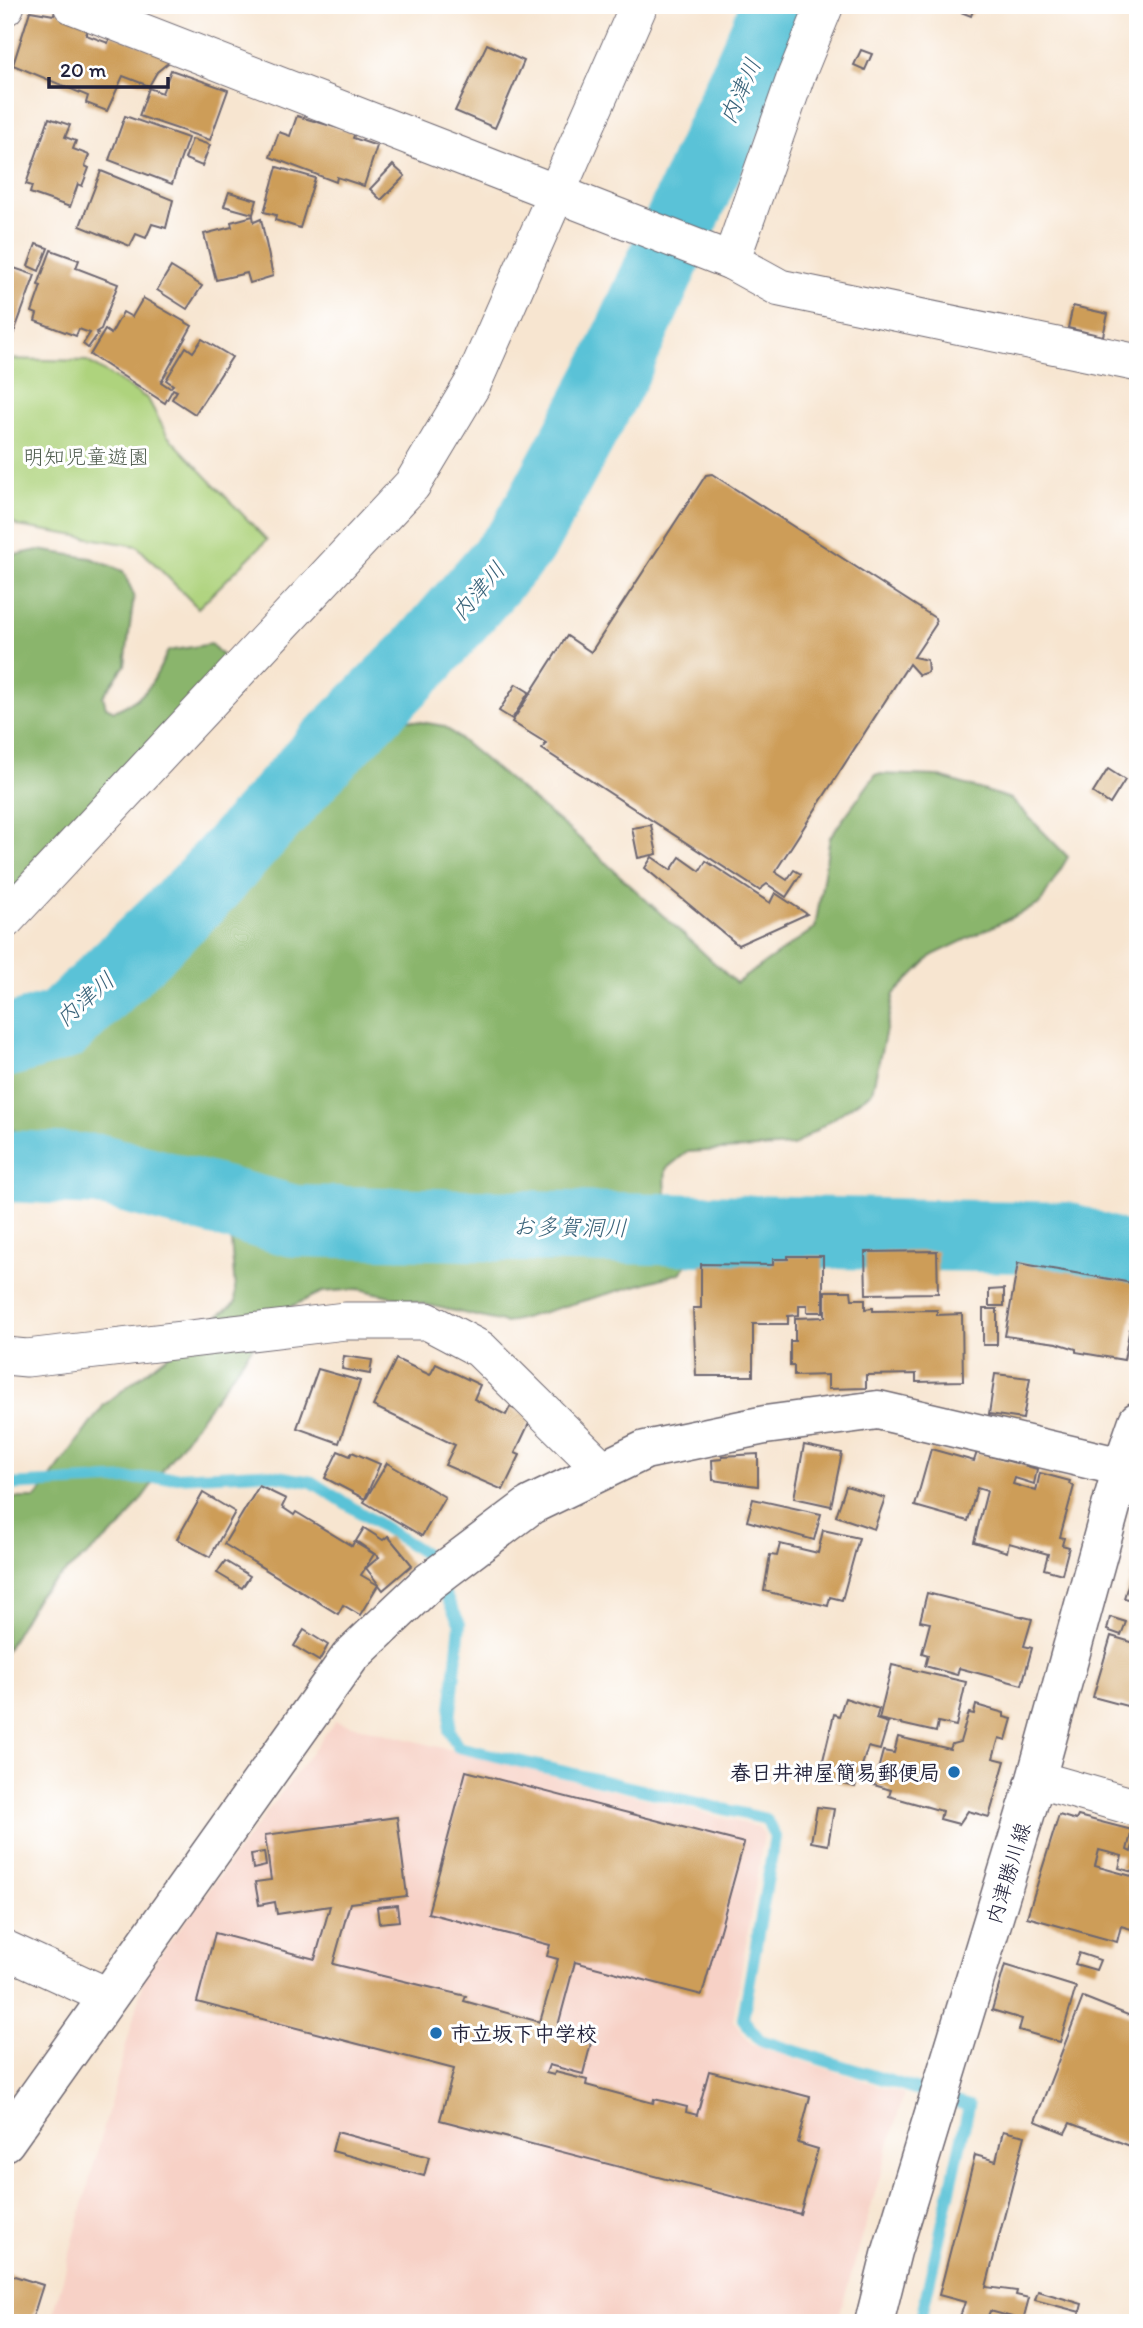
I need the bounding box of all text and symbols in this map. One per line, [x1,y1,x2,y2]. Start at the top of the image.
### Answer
scale bar [49,46,168,90]
water label: 内津川 [713,54,767,128]
text: 20 m [60,57,107,82]
park label: 明知児童遊園 [23,444,149,469]
water label: 内津川 [445,556,511,626]
water label: 内津川 [50,966,120,1032]
water label: お多賀洞川 [512,1212,628,1242]
place label: 春日井神屋簡易郵便局 [730,1760,940,1785]
marker: 春日井神屋簡易郵便局 [946,1764,962,1780]
street label: 内津勝川線 [981,1819,1035,1927]
place label: 市立坂下中学校 [450,2021,597,2046]
marker: 市立坂下中学校 [428,2025,444,2041]

